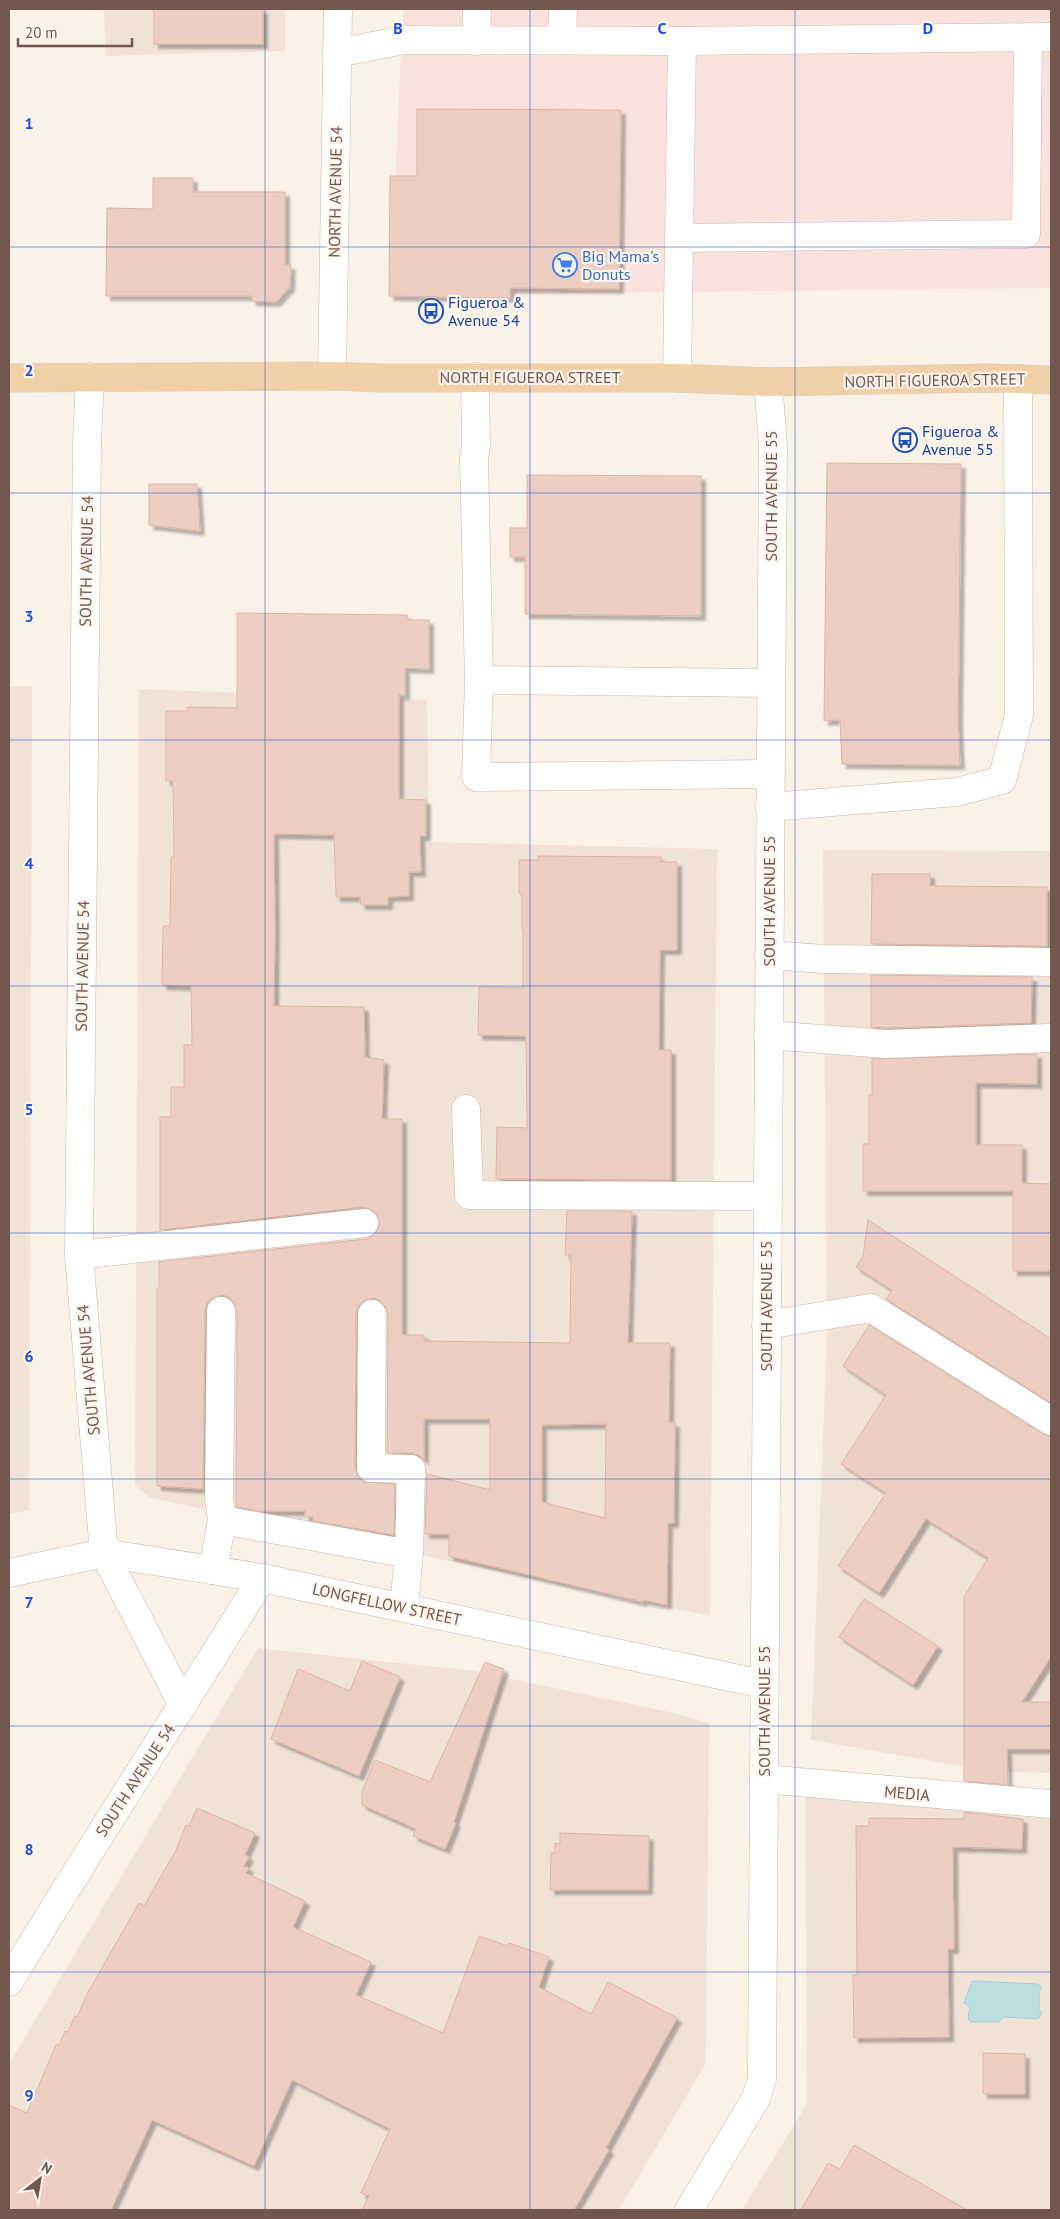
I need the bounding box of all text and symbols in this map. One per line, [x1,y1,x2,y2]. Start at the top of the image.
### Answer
scale bar [18,15,131,47]
text: B [393,18,403,38]
text: C [658,18,667,38]
text: D [923,18,933,38]
text: 20 m [25,23,58,42]
text: 1 [24,113,34,133]
street label: NORTH AVENUE 54 [324,126,346,258]
place label: Big Mama's Donuts [582,246,659,284]
supermarket icon: Big Mama's Donuts [552,252,578,278]
place label: Figueroa & Avenue 54 [448,292,525,330]
bus stop icon: Figueroa & Avenue 54 [418,298,444,324]
text: 2 [24,360,34,380]
street label: NORTH FIGUEROA STREET [439,367,621,387]
street label: NORTH FIGUEROA STREET [844,368,1026,392]
place label: Figueroa & Avenue 55 [922,421,999,459]
bus stop icon: Figueroa & Avenue 55 [892,427,918,453]
street label: SOUTH AVENUE 55 [761,430,781,562]
street label: SOUTH AVENUE 54 [75,495,97,627]
text: 3 [24,606,34,626]
street label: SOUTH AVENUE 55 [759,835,779,967]
text: 4 [24,853,34,873]
street label: SOUTH AVENUE 54 [71,900,93,1032]
text: 5 [24,1099,34,1119]
street label: SOUTH AVENUE 55 [756,1240,776,1372]
street label: SOUTH AVENUE 54 [72,1304,104,1436]
text: 6 [24,1346,34,1366]
street label: LONGFELLOW STREET [311,1578,463,1630]
text: 7 [24,1592,34,1612]
street label: SOUTH AVENUE 55 [754,1645,774,1777]
street label: SOUTH AVENUE 54 [91,1719,179,1840]
street label: MEDIA [883,1781,931,1805]
text: 8 [24,1839,34,1859]
text: 9 [24,2085,34,2105]
north arrow [15,2154,65,2204]
text: N [38,2158,55,2178]

